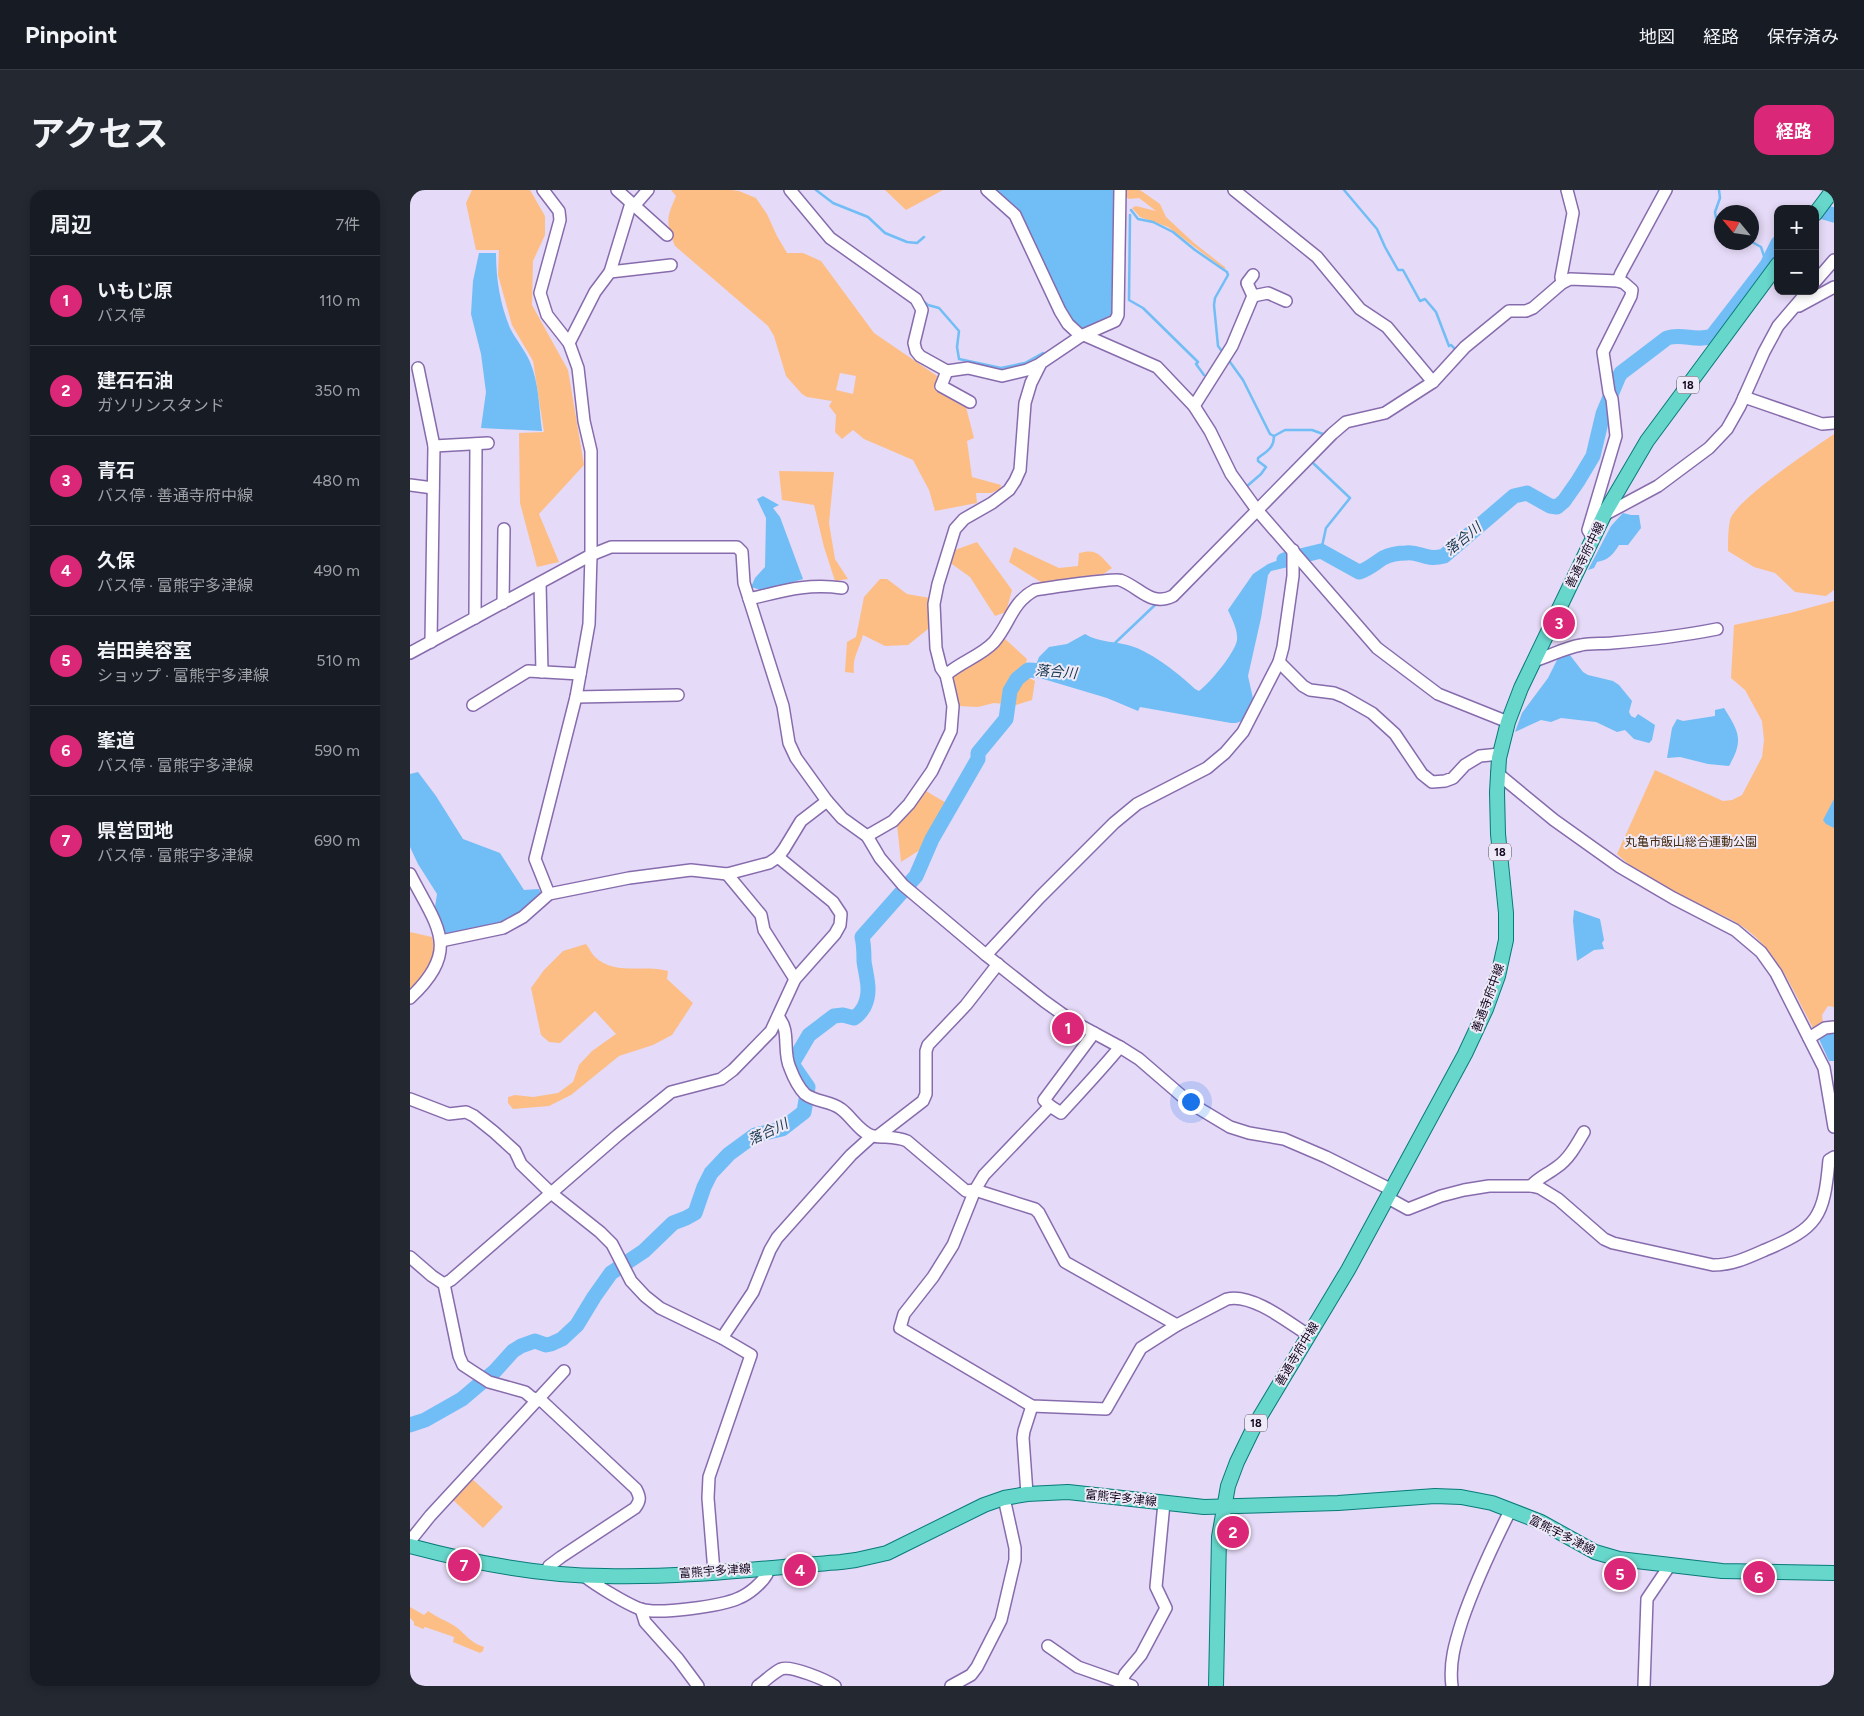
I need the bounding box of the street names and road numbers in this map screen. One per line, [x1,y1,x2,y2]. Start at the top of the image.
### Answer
road number: 18 [1677,376,1699,394]
street label: 善通寺府中線 [1563,520,1607,590]
road number: 18 [1489,844,1511,860]
street label: 善通寺府中線 [1469,962,1507,1034]
street label: 善通寺府中線 [1272,1320,1322,1388]
road number: 18 [1245,1414,1267,1432]
street label: 富熊宇多津線 [1084,1487,1158,1509]
street label: 富熊宇多津線 [1527,1512,1597,1558]
street label: 富熊宇多津線 [679,1562,751,1580]

